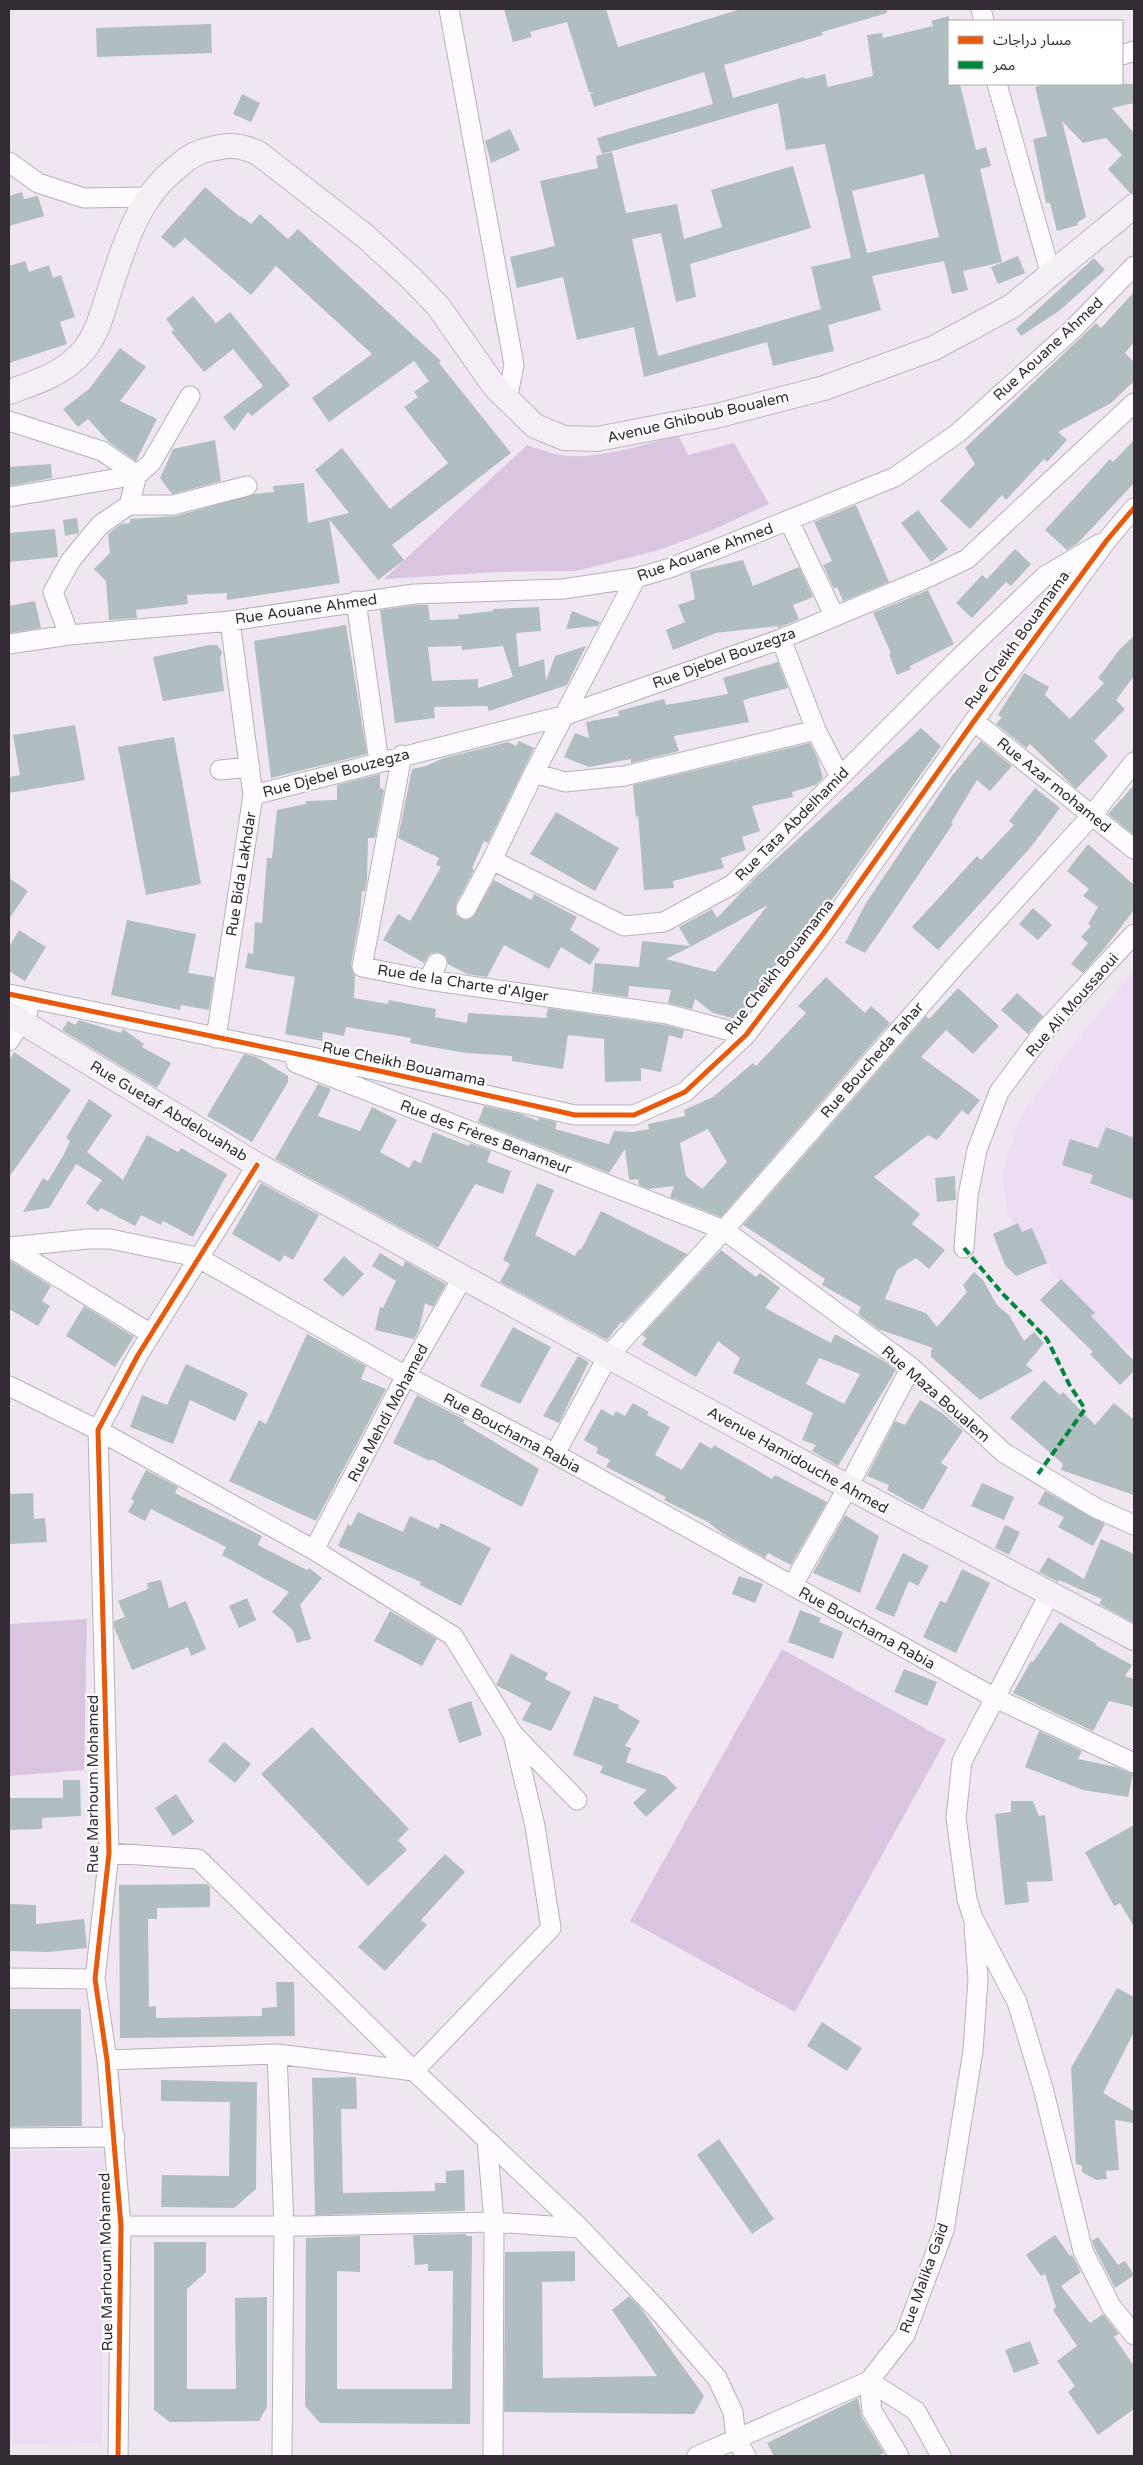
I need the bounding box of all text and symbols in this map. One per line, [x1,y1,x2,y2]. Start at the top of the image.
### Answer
legend [948,20,1123,85]
text: مسار دراجات [993,31,1071,49]
text: ممر [992,56,1016,74]
street label: Rue Aouane Ahmed [989,294,1107,404]
street label: Avenue Ghiboub Boualem [605,387,791,447]
street label: Rue Aouane Ahmed [635,519,775,585]
street label: Rue Cheikh Bouamama [961,567,1073,713]
street label: Rue Aouane Ahmed [234,590,378,628]
street label: Rue Djebel Bouzegza [650,624,798,692]
street label: Rue Azar mohamed [993,734,1115,836]
street label: Rue Djebel Bouzegza [261,745,411,801]
street label: Rue Tata Abdelhamid [731,763,853,885]
street label: Rue Bida Lakhdar [222,810,260,938]
street label: Rue Cheikh Bouamama [721,896,837,1038]
street label: Rue Ali Moussaoui [1022,949,1122,1061]
street label: Rue de la Charte d'Alger [376,961,550,1005]
street label: Rue Boucheda Tahar [817,998,927,1122]
street label: Rue Cheikh Bouamama [321,1038,487,1090]
street label: Rue Guetaf Abdelouahab [87,1057,251,1165]
street label: Rue des Frères Benameur [398,1096,575,1178]
street label: Rue Mehdi Mohamed [344,1341,432,1485]
street label: Rue Maza Boualem [878,1342,994,1446]
street label: Rue Bouchama Rabia [440,1389,584,1477]
street label: Avenue Hamidouche Ahmed [704,1403,892,1517]
street label: Rue Bouchama Rabia [796,1583,938,1673]
street label: Rue Marhoum Mohamed [84,1695,102,1873]
street label: Rue Marhoum Mohamed [95,2173,117,2351]
street label: Rue Malika Gaïd [896,2220,952,2336]

